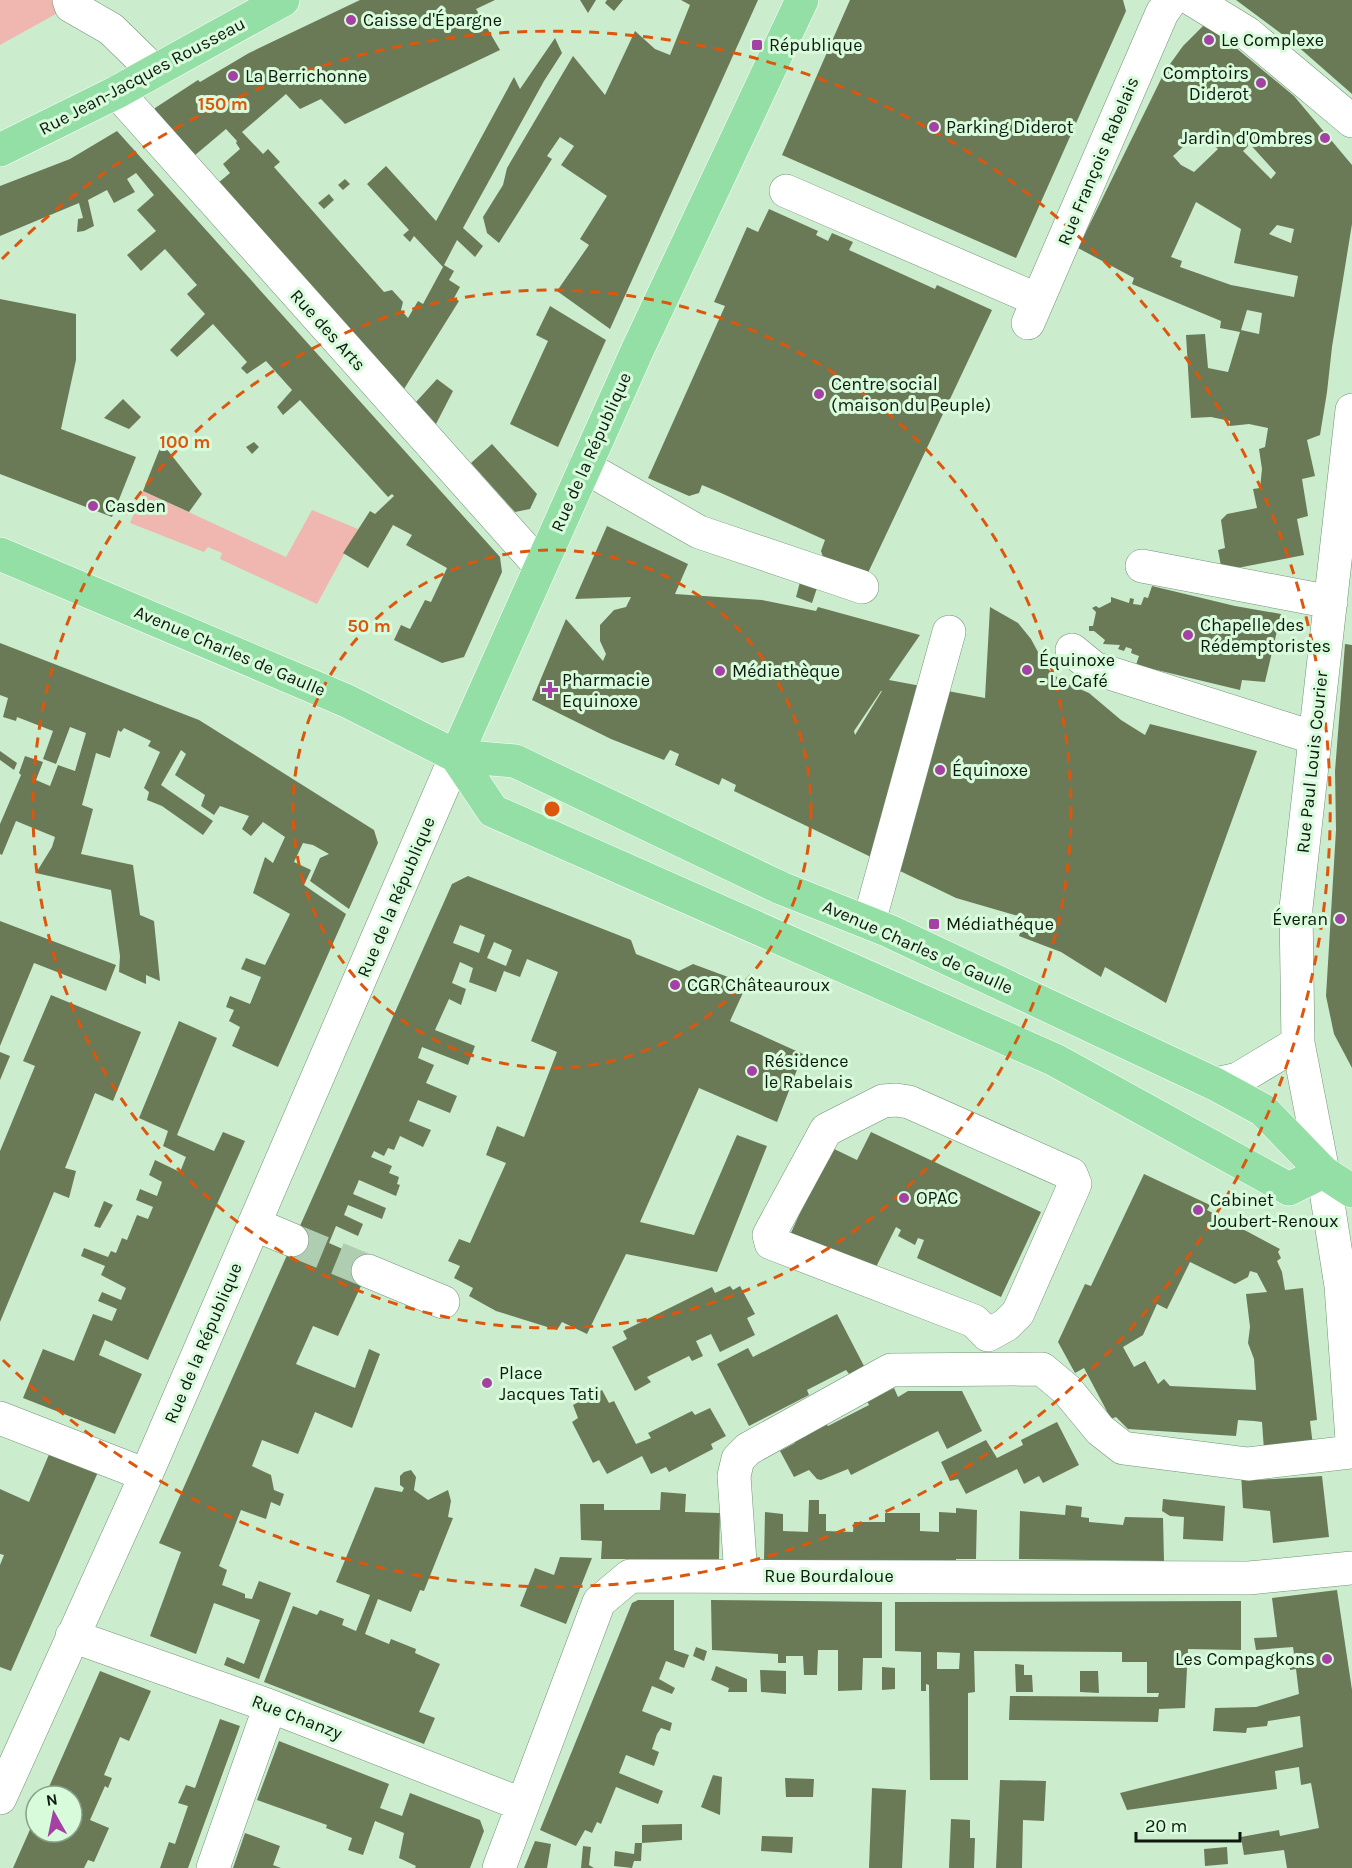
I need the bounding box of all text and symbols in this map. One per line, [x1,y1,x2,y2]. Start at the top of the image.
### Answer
place label: Caisse d'Épargne [363,8,502,31]
street label: Rue Jean-Jacques Rousseau [35,12,249,140]
marker: Caisse d'Épargne [344,13,358,27]
place label: Le Complexe [1221,29,1324,51]
marker: Le Complexe [1202,33,1216,47]
place label: République [769,34,862,56]
marker: République [750,38,764,52]
place label: Comptoirs Diderot [1163,62,1249,105]
place label: La Berrichonne [245,65,367,87]
marker: La Berrichonne [226,69,240,83]
street label: Rue François Rabelais [1053,73,1143,249]
marker: Comptoirs Diderot [1254,76,1268,90]
text: 150 m [198,93,248,115]
place label: Parking Diderot [946,116,1074,138]
marker: Parking Diderot [927,120,941,134]
place label: Jardin d'Ombres [1181,127,1313,149]
marker: Jardin d'Ombres [1318,131,1332,145]
street label: Rue des Arts [286,285,370,375]
street label: Rue de la République [546,369,636,535]
place label: Centre social (maison du Peuple) [831,373,991,416]
marker: Centre social (maison du Peuple) [812,387,826,401]
text: 100 m [160,431,210,453]
place label: Casden [105,495,166,517]
marker: Casden [86,499,100,513]
street label: Avenue Charles de Gaulle [131,601,329,701]
place label: Chapelle des Rédemptoristes [1200,614,1331,657]
text: 50 m [347,615,391,637]
marker: Chapelle des Rédemptoristes [1181,628,1195,642]
place label: Équinoxe - Le Café [1039,648,1115,692]
place label: Médiathèque [732,660,840,682]
marker: Équinoxe - Le Café [1020,663,1034,677]
marker: Médiathèque [713,664,727,678]
place label: Pharmacie Equinoxe [562,669,650,712]
street label: Rue Paul Louis Courier [1291,669,1333,854]
marker: Pharmacie Equinoxe [543,683,557,697]
place label: Équinoxe [952,758,1028,781]
marker: Équinoxe [933,763,947,777]
centre of rings [542,799,562,819]
street label: Rue de la République [352,813,440,981]
street label: Avenue Charles de Gaulle [820,895,1016,999]
place label: Éveran [1272,907,1328,930]
marker: Éveran [1333,912,1347,926]
place label: Médiathéque [946,913,1054,935]
marker: Médiathéque [927,917,941,931]
place label: CGR Châteauroux [687,974,830,996]
marker: CGR Châteauroux [668,978,682,992]
place label: Résidence le Rabelais [764,1050,853,1093]
marker: Résidence le Rabelais [745,1064,759,1078]
place label: OPAC [916,1187,958,1209]
place label: Cabinet Joubert-Renoux [1210,1189,1339,1232]
marker: OPAC [897,1191,911,1205]
marker: Cabinet Joubert-Renoux [1191,1203,1205,1217]
street label: Rue de la République [159,1259,247,1427]
place label: Place Jacques Tati [499,1362,599,1405]
marker: Place Jacques Tati [480,1376,494,1390]
street label: Rue Bourdaloue [764,1565,894,1587]
place label: Les Compagkons [1175,1648,1315,1670]
marker: Les Compagkons [1320,1652,1334,1666]
street label: Rue Chanzy [249,1690,346,1745]
north arrow [24,1784,84,1844]
text: N [45,1789,59,1810]
scale bar [1136,1805,1240,1843]
text: 20 m [1145,1815,1187,1837]

